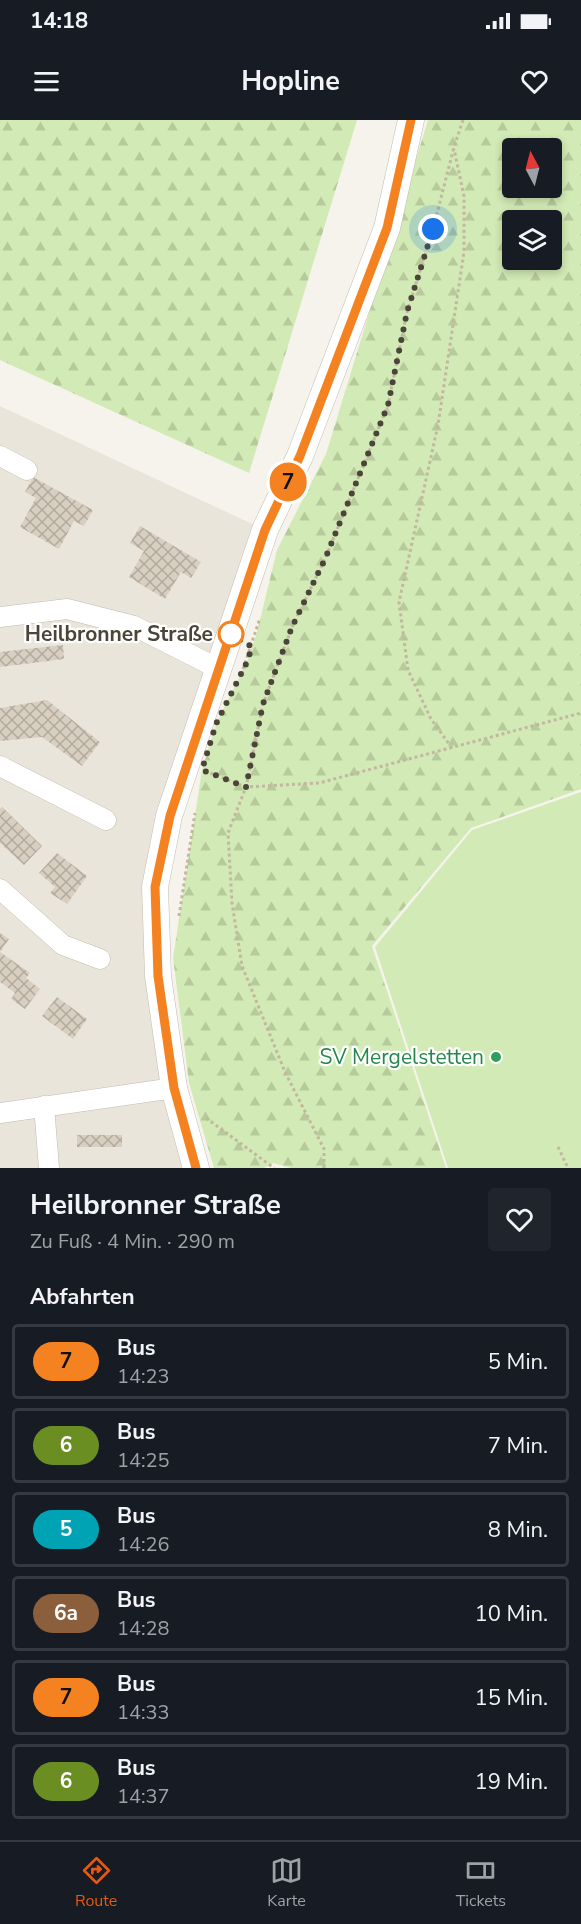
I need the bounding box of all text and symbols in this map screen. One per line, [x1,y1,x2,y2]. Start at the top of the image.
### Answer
text: 14:18 [30,6,88,36]
text: Hopline [241,63,340,100]
icon: menu [30,65,63,98]
icon: heart [518,65,551,98]
north arrow [502,138,562,198]
map controls [502,138,562,270]
button: layers [502,210,562,270]
your location [418,214,448,244]
line badge: 7 [268,462,308,502]
text: 7 [282,468,294,496]
place label: Heilbronner Straße [25,620,213,648]
marker: Heilbronner Straße [218,621,244,647]
place label: SV Mergelstetten [320,1043,484,1071]
marker: SV Mergelstetten [489,1050,503,1064]
text: Heilbronner Straße [30,1186,281,1224]
button: heart [488,1188,551,1251]
text: Zu Fuß · 4 Min. · 290 m [30,1228,235,1255]
text: Abfahrten [30,1282,135,1312]
text: Bus [117,1333,156,1363]
text: 7 [60,1347,72,1375]
text: 5 Min. [488,1347,548,1377]
text: 14:23 [117,1363,170,1390]
text: Bus [117,1417,156,1447]
text: 6 [60,1431,72,1459]
text: 7 Min. [488,1431,548,1461]
text: 14:25 [117,1447,170,1474]
text: Bus [117,1501,156,1531]
text: 5 [60,1515,72,1543]
text: 8 Min. [488,1515,548,1545]
text: 14:26 [117,1531,170,1558]
text: Bus [117,1585,156,1615]
text: 6a [54,1599,78,1627]
text: 10 Min. [475,1599,548,1629]
text: 14:28 [117,1615,170,1642]
text: Bus [117,1669,156,1699]
text: 7 [60,1683,72,1711]
text: 15 Min. [475,1683,548,1713]
text: 14:33 [117,1699,170,1726]
text: Bus [117,1753,156,1783]
text: 6 [60,1767,72,1795]
text: 19 Min. [475,1767,548,1797]
text: 14:37 [117,1783,170,1810]
tab: Route [75,1854,117,1912]
tab: Karte [267,1854,306,1912]
tab: Tickets [456,1854,506,1912]

